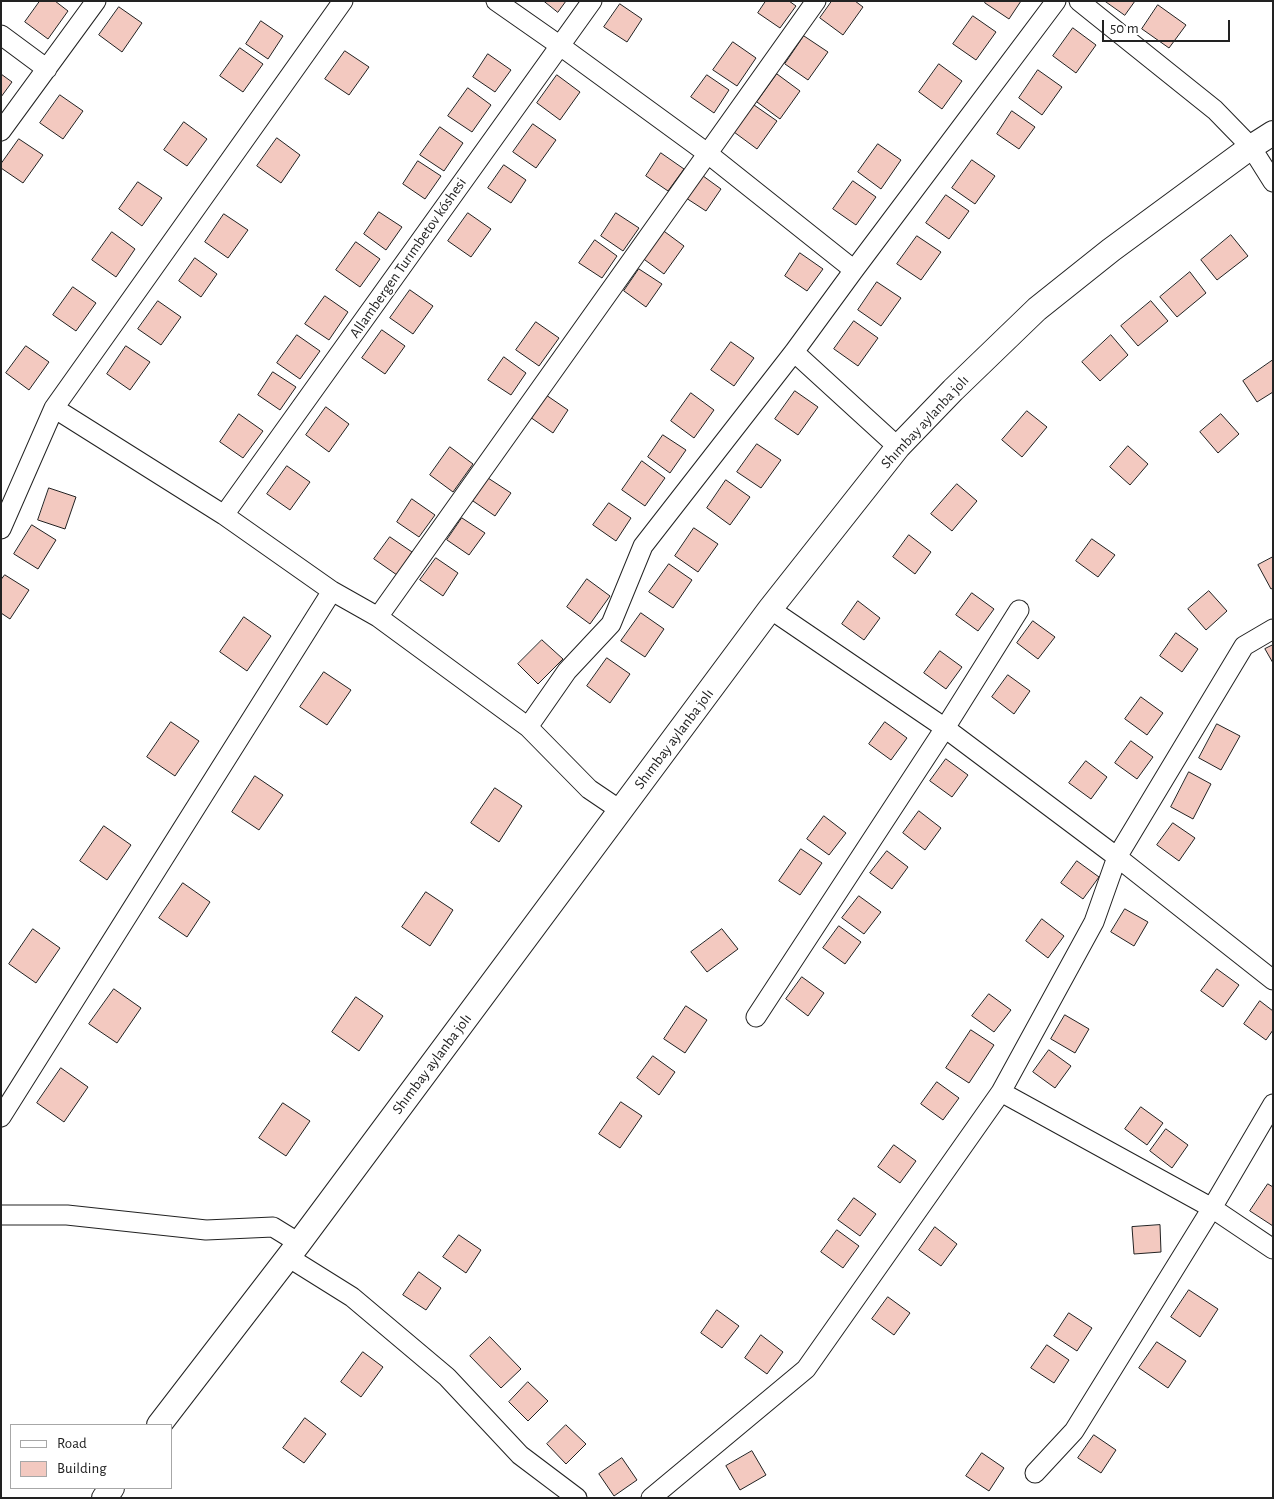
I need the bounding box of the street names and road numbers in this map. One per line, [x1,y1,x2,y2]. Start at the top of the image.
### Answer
street label: Allambergen Turımbetov kóshesi [346,174,470,342]
street label: Shımbay aylanba jolı [877,372,973,472]
street label: Shımbay aylanba jolı [630,685,718,793]
street label: Shımbay aylanba jolı [388,1010,476,1118]

